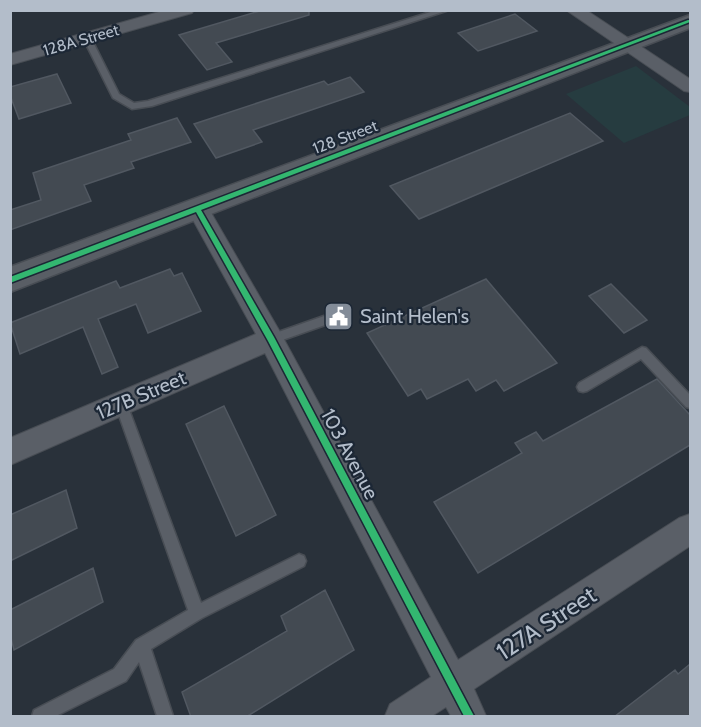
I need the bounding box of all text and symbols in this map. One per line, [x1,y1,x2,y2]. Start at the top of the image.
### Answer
street label: 128A Street [41,20,122,60]
street label: 128 Street [310,116,381,158]
public building icon: Saint Helen's [323,300,355,332]
place label: Saint Helen's [360,304,469,328]
street label: 127B Street [93,365,190,425]
street label: 103 Avenue [316,405,384,503]
street label: 127A Street [491,580,601,666]

